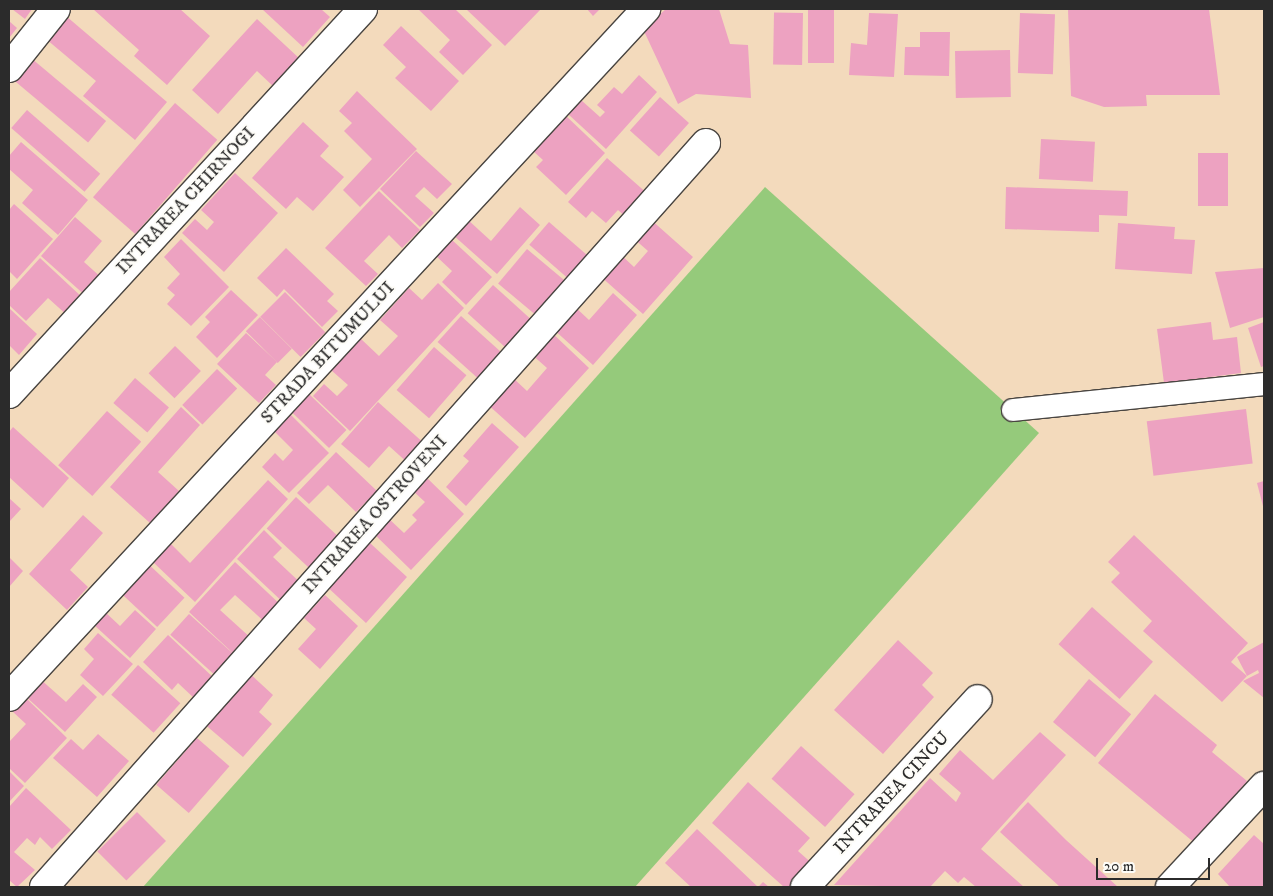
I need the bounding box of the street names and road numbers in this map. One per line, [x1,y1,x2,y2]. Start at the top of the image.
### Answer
street label: INTRAREA CHIRNOGI [112,123,260,279]
street label: STRADA BITUMULUI [257,278,399,428]
street label: INTRAREA OSTROVENI [298,431,452,599]
street label: INTRAREA CINCU [830,727,954,859]

